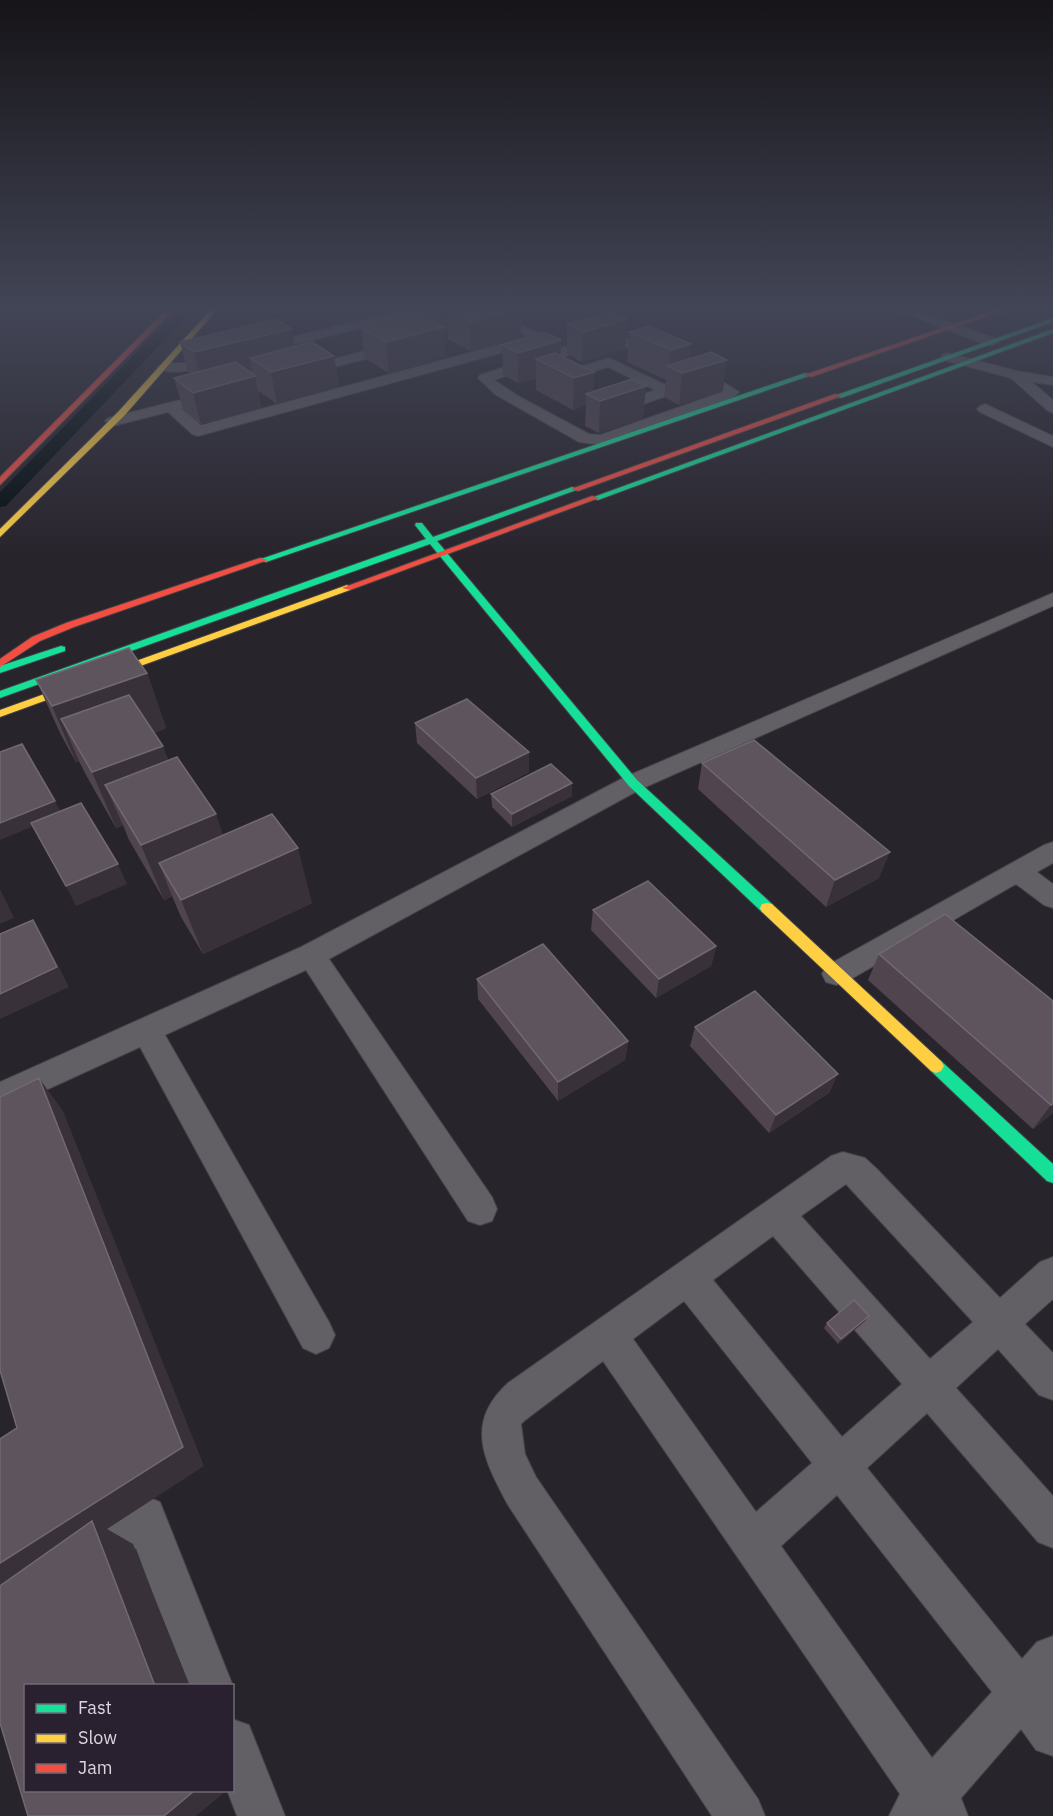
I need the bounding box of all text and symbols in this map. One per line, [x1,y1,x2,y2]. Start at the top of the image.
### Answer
legend [24,1684,234,1792]
text: Fast [78,1696,112,1719]
text: Slow [78,1726,117,1749]
text: Jam [78,1756,113,1779]

